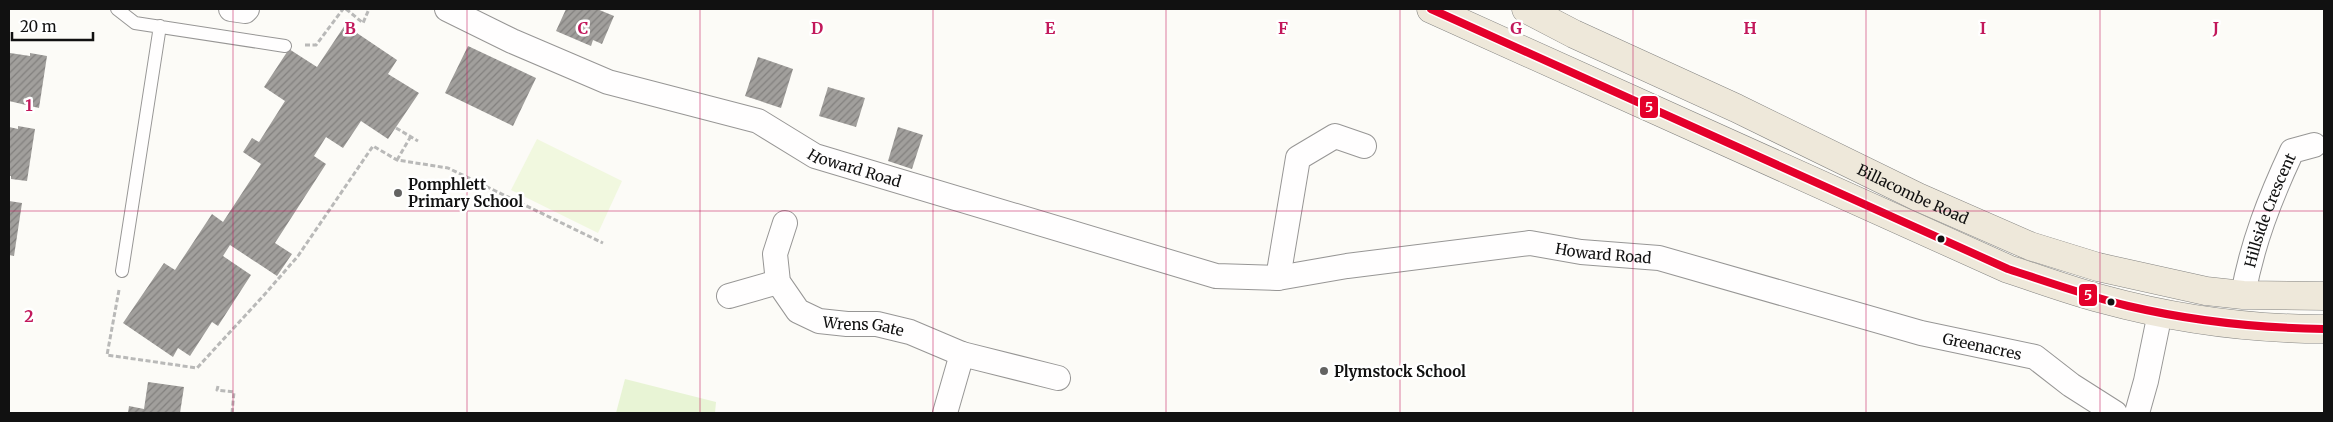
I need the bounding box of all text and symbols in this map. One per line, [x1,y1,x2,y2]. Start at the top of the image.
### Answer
scale bar [12,10,94,42]
text: 20 m [20,17,57,36]
text: B [344,18,356,38]
text: C [578,18,588,38]
text: D [811,18,823,38]
text: E [1045,18,1056,38]
text: F [1278,18,1288,38]
text: G [1510,18,1522,38]
text: H [1743,18,1757,38]
text: I [1980,18,1986,38]
text: J [2212,18,2219,38]
text: 1 [25,95,33,115]
line badge: 5 [1639,95,1659,119]
text: 5 [1645,98,1653,116]
street label: Howard Road [804,144,904,191]
street label: Hillside Crescent [2240,150,2299,269]
street label: Billacombe Road [1855,159,1972,228]
place label: Pomphlett Primary School [408,175,523,211]
marker: Pomphlett Primary School [392,187,404,199]
unlabelled marker [1936,234,1946,244]
street label: Howard Road [1554,238,1652,267]
line badge: 5 [2078,283,2098,307]
text: 5 [2084,286,2092,304]
unlabelled marker [2106,297,2116,307]
text: 2 [24,306,34,326]
street label: Wrens Gate [821,312,906,340]
street label: Greenacres [1941,328,2024,363]
place label: Plymstock School [1334,362,1466,381]
marker: Plymstock School [1318,365,1330,377]

